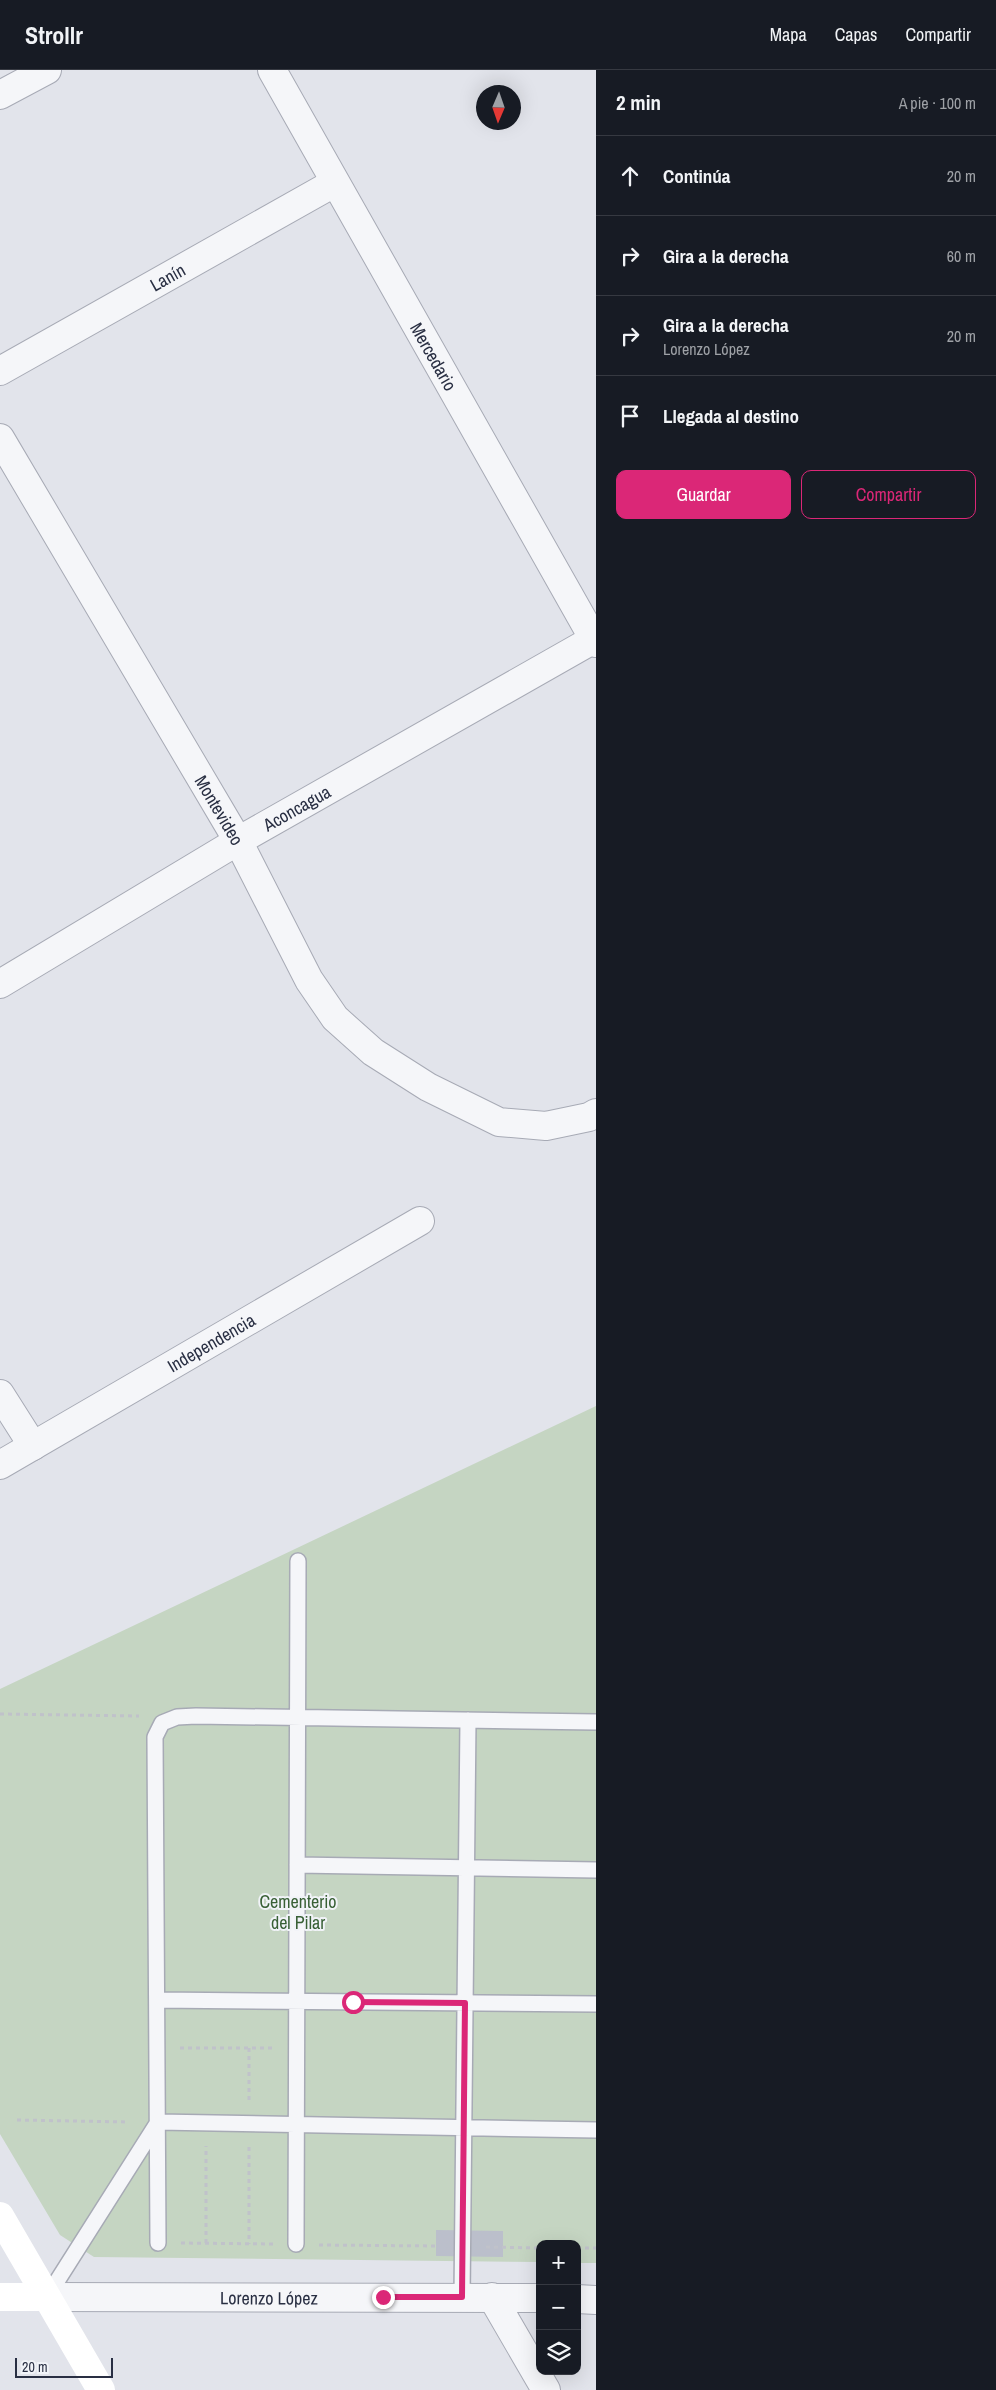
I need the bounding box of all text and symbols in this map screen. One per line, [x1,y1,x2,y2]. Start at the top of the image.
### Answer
text: Strollr [25,19,83,51]
text: Mapa [770,22,807,47]
text: Capas [835,22,877,47]
text: Compartir [905,22,971,47]
north arrow [476,85,521,130]
text: 2 min [616,88,661,117]
text: A pie · 100 m [899,92,976,114]
icon: ahead [616,162,644,190]
text: Continúa [663,163,731,189]
text: 20 m [947,165,976,187]
icon: right [616,242,644,270]
text: Gira a la derecha [663,243,789,269]
text: 60 m [947,245,976,267]
street label: Lanín [145,257,190,297]
text: Gira a la derecha [663,312,789,338]
street label: Mercedario [405,318,463,395]
icon: right [616,322,644,350]
text: 20 m [947,325,976,347]
text: Lorenzo López [663,338,750,360]
icon: arrive [616,402,644,430]
text: Llegada al destino [663,403,799,429]
button: Guardar [616,470,791,519]
button: Compartir [801,470,976,519]
street label: Montevideo [189,770,250,850]
street label: Aconcagua [257,779,335,837]
street label: Independencia [162,1307,260,1378]
park label: Cementerio del Pilar [259,1889,337,1935]
route start [342,1991,365,2014]
map controls [536,2240,581,2375]
button: + [536,2240,581,2285]
street label: Lorenzo López [220,2285,318,2310]
button: − [536,2285,581,2330]
route end [372,2286,395,2309]
button: layers [536,2330,581,2375]
scale bar [15,2355,112,2378]
text: 20 m [22,2358,48,2376]

